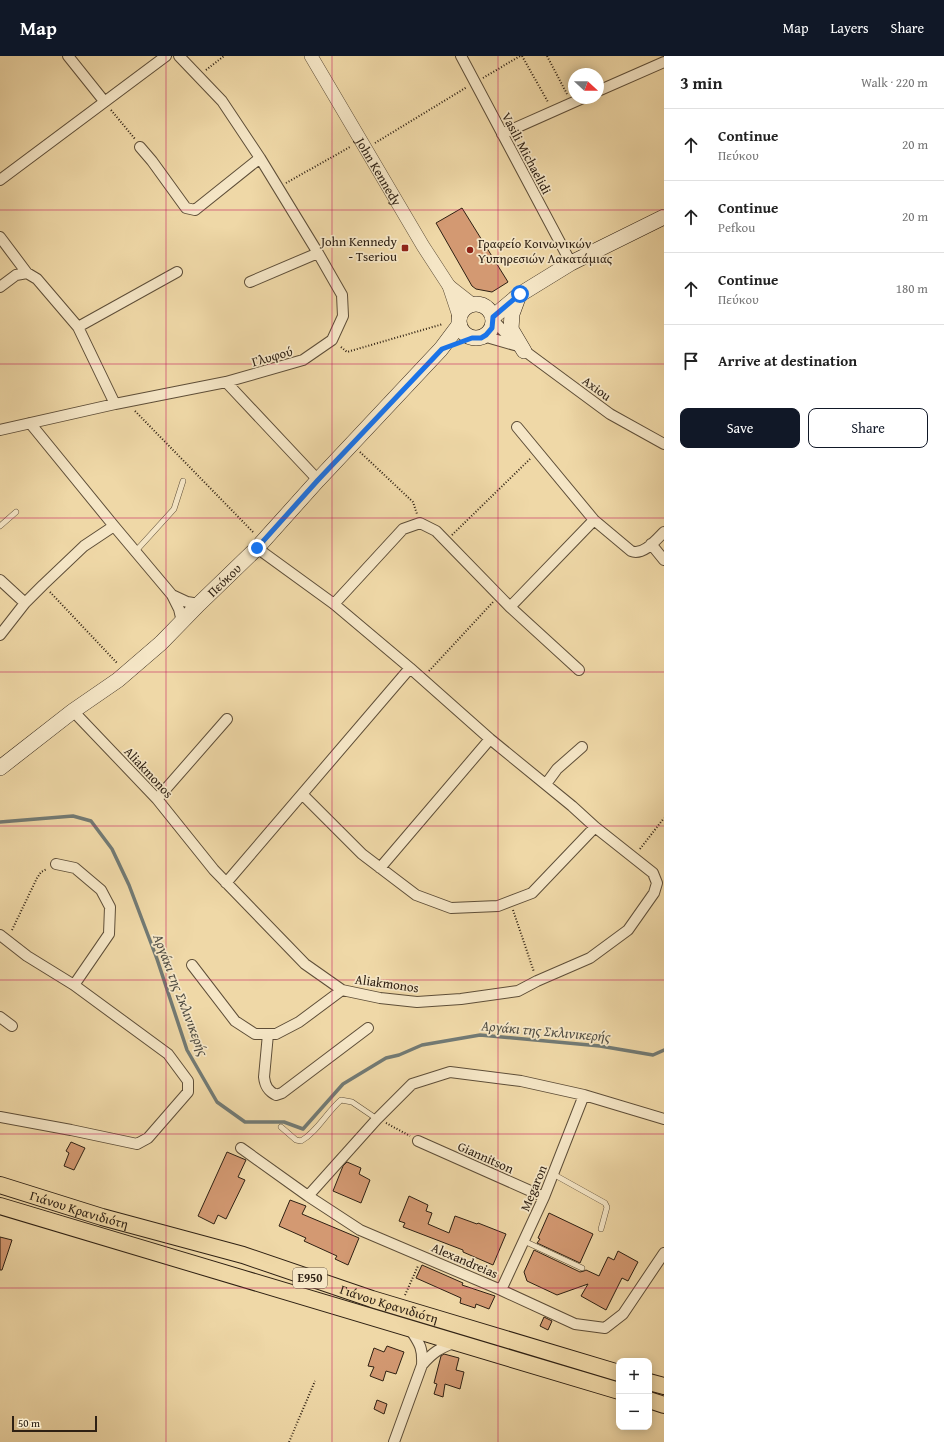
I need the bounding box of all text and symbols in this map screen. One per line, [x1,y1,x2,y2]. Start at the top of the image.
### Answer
text: Map [20,14,57,42]
text: Map [783,18,809,38]
text: Layers [831,18,869,38]
text: Share [891,18,924,38]
north arrow [568,68,604,104]
text: 3 min [680,70,722,95]
text: Walk · 220 m [861,73,928,92]
street label: Vasili Michaelidi [497,109,556,198]
text: Continue [718,125,779,146]
street label: John Kennedy [350,132,406,210]
icon: ahead [680,134,702,156]
text: 20 m [902,135,928,154]
text: Πεύκου [718,146,759,165]
text: Continue [718,197,779,218]
icon: ahead [680,206,702,228]
text: 20 m [902,207,928,226]
text: Pefkou [718,218,755,237]
place label: John Kennedy - Tseriou [319,232,398,266]
place label: Γραφείο Κοινωνικών Υυπηρεσιών Λακατάμιας [477,234,613,268]
marker: John Kennedy - Tseriou [400,243,410,253]
marker: Γραφείο Κοινωνικών Υυπηρεσιών Λακατάμιας [465,245,475,255]
text: Continue [718,269,779,290]
icon: ahead [680,278,702,300]
text: 180 m [896,279,928,298]
route start [511,285,529,303]
text: Πεύκου [718,290,759,309]
street label: Γλυφού [249,342,295,371]
icon: arrive [680,350,702,372]
text: Arrive at destination [718,350,857,371]
street label: Axiou [578,371,615,405]
button: Save [680,408,800,448]
button: Share [808,408,928,448]
route end [248,539,266,557]
street label: Πεύκου [203,559,246,601]
street label: Aliakmonos [120,742,178,802]
water label: Αργάκι της Σκλινικερής [148,930,214,1059]
street label: Aliakmonos [354,970,420,997]
water label: Αργάκι της Σκλινικερής [480,1015,612,1047]
street label: Giannitson [455,1137,517,1178]
street label: Megaron [515,1162,552,1214]
street label: Γιάνου Κρανιδιότη [28,1186,130,1234]
street label: Alexandreias [429,1238,501,1283]
road number: E950 [293,1268,327,1288]
street label: Γιάνου Κρανιδιότη [337,1280,440,1328]
map controls [616,1358,652,1430]
button: + [616,1358,652,1394]
button: − [616,1394,652,1430]
scale bar [12,1414,97,1433]
text: 50 m [18,1415,40,1431]

